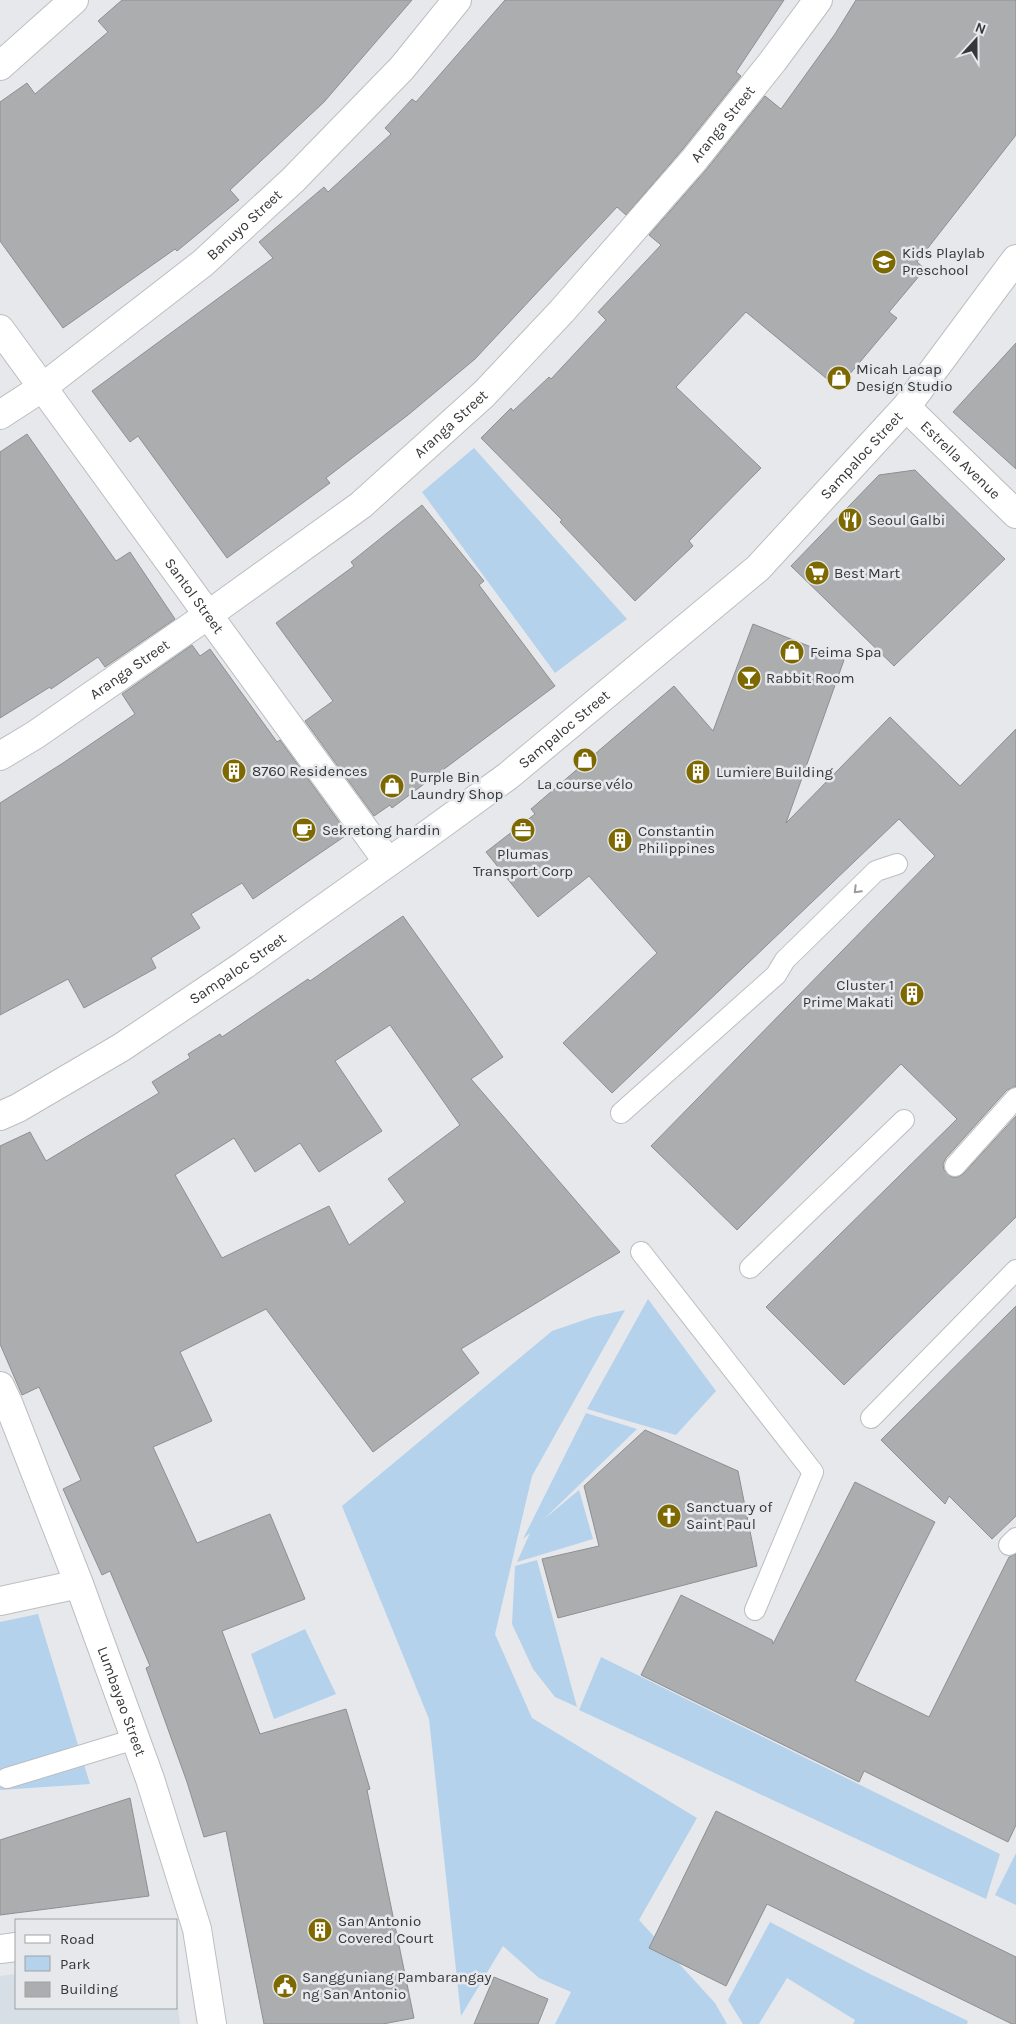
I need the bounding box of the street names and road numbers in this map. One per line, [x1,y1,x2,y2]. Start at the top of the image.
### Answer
street label: Aranga Street [687,82,759,166]
street label: Banuyo Street [203,186,286,264]
street label: Aranga Street [410,386,492,462]
street label: Sampaloc Street [816,407,907,503]
street label: Estrella Avenue [917,417,1004,503]
street label: Santol Street [161,554,228,637]
street label: Aranga Street [86,635,173,703]
street label: Sampaloc Street [515,686,614,772]
street label: Sampaloc Street [186,929,290,1008]
street label: Lumbayao Street [93,1644,150,1759]

